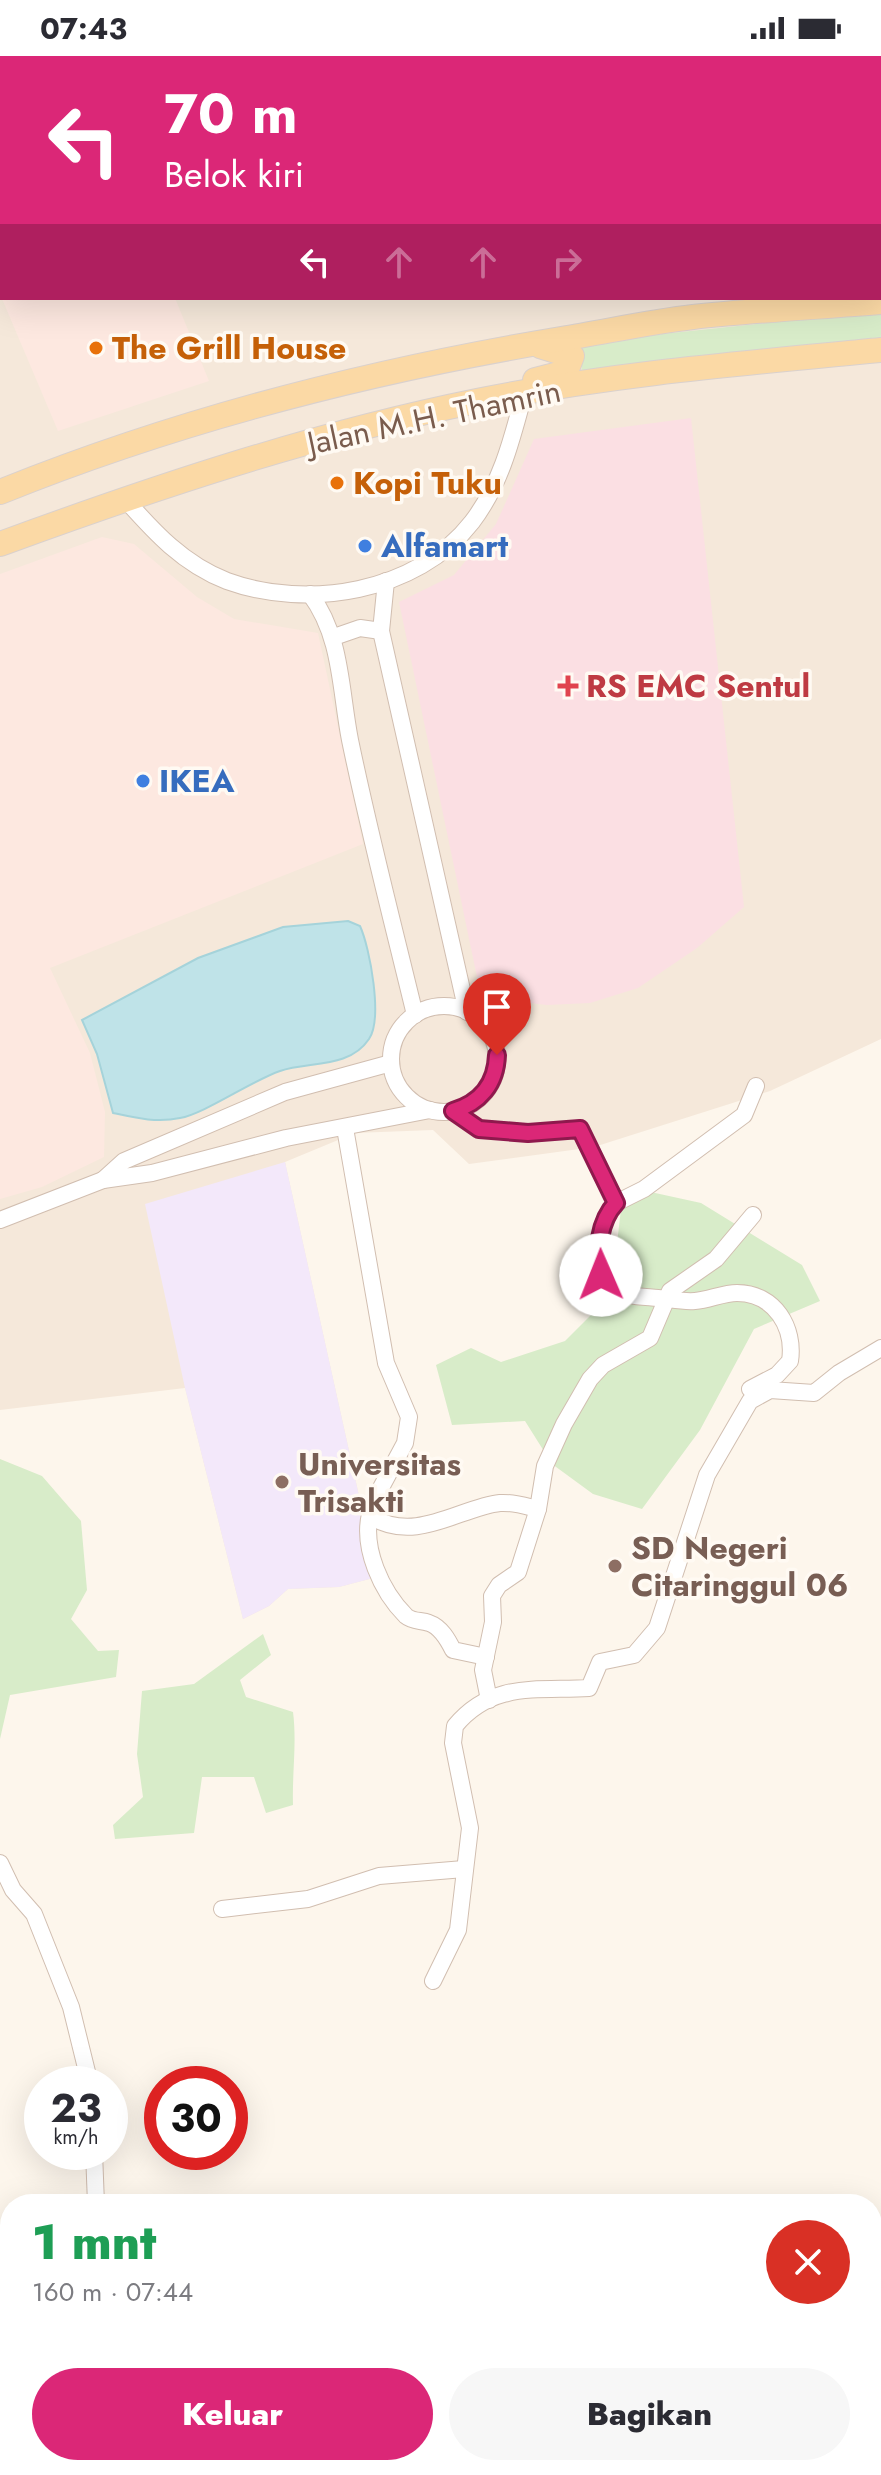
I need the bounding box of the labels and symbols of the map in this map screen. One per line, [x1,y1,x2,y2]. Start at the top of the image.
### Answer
place label: The Grill House [112,325,346,371]
marker: The Grill House [87,339,105,357]
street label: Jalan M.H. Thamrin [299,368,565,467]
place label: Kopi Tuku [353,460,502,506]
marker: Kopi Tuku [328,474,346,492]
place label: Alfamart [380,523,509,569]
marker: Alfamart [356,537,374,555]
place label: RS EMC Sentul [586,663,810,709]
marker: RS EMC Sentul [557,675,579,697]
place label: IKEA [159,758,235,804]
marker: IKEA [134,772,152,790]
pin [463,973,531,1055]
position arrow [559,1233,643,1317]
place label: Universitas Trisakti [298,1441,461,1524]
marker: Universitas Trisakti [273,1473,291,1491]
place label: SD Negeri Citaringgul 06 [631,1525,848,1608]
marker: SD Negeri Citaringgul 06 [606,1557,624,1575]
speed limit sign: 30 [144,2066,248,2170]

